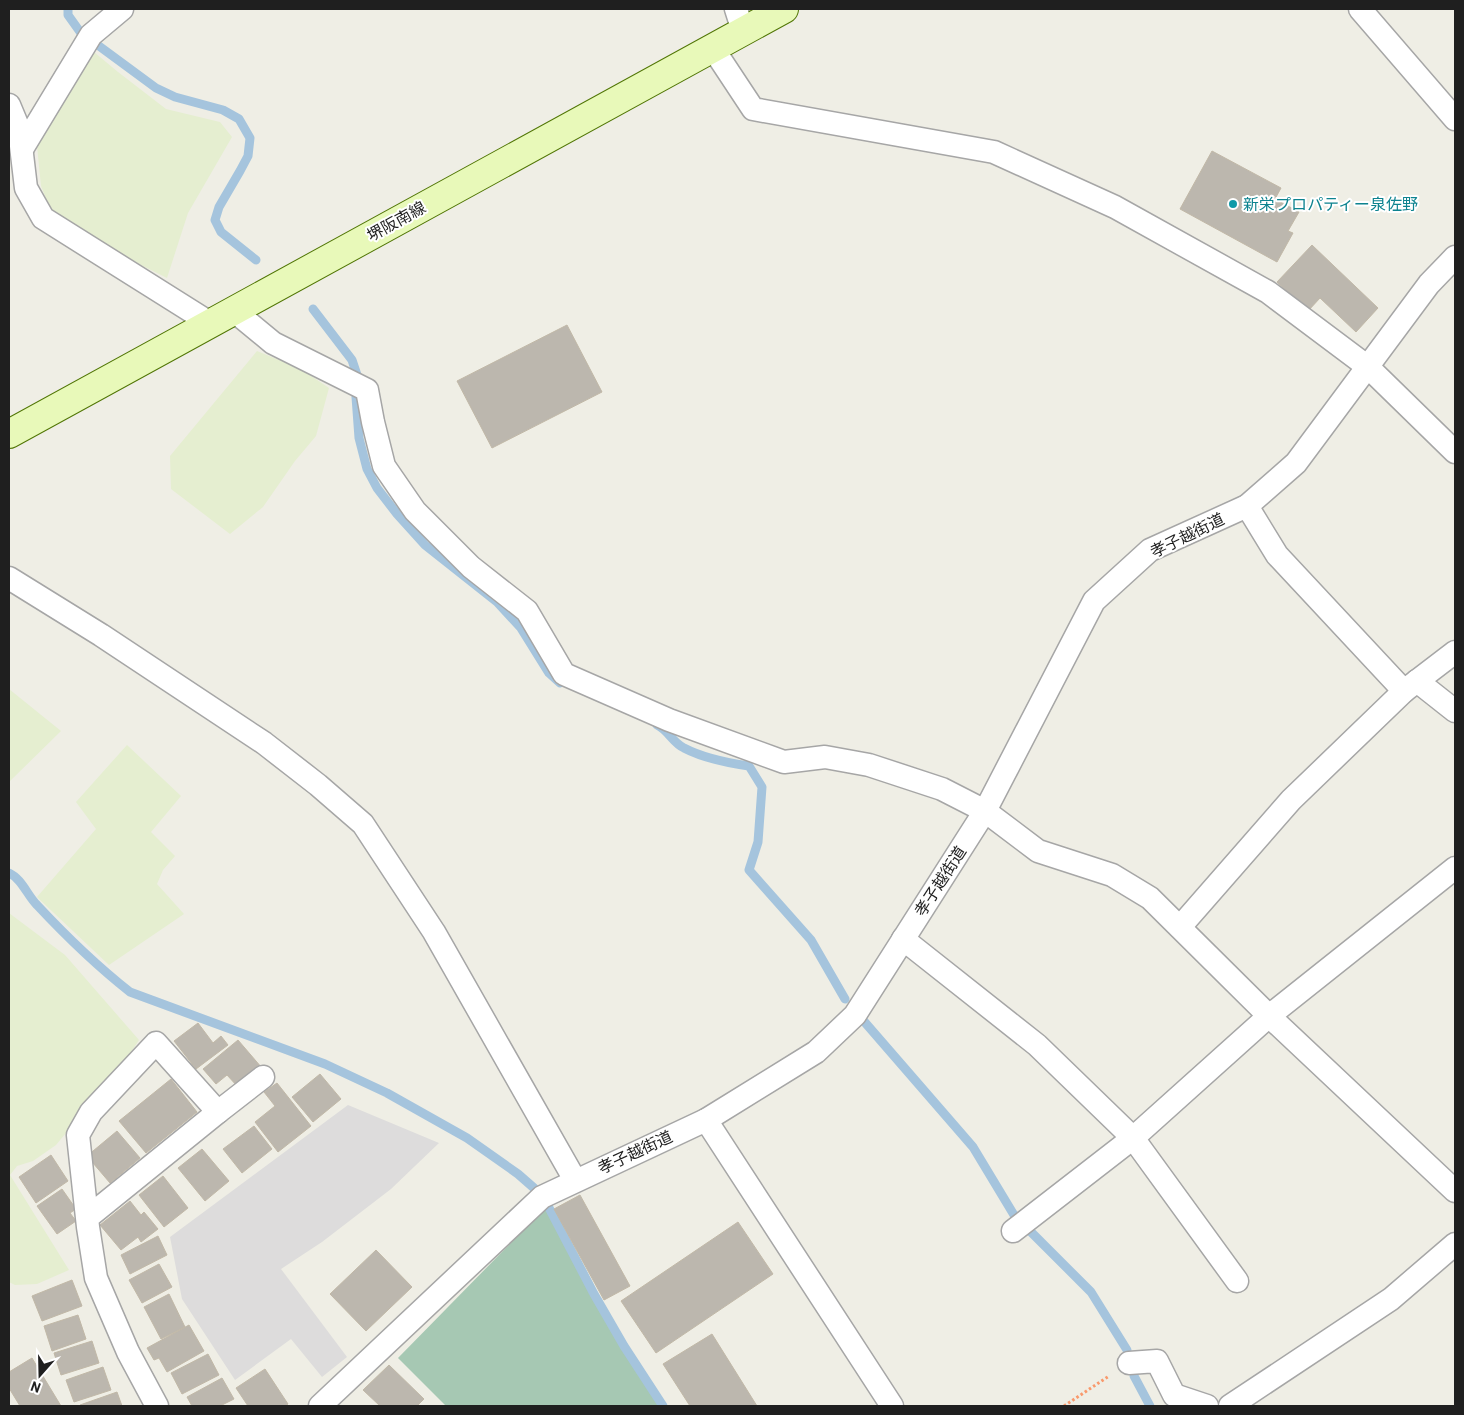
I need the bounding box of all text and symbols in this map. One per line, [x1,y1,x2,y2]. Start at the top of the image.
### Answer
place label: 新栄プロパティー泉佐野 [1243,194,1418,213]
street label: 堺阪南線 [363,197,428,244]
marker: 新栄プロパティー泉佐野 [1227,198,1239,210]
street label: 孝子越街道 [1147,508,1227,561]
street label: 孝子越街道 [910,842,969,919]
street label: 孝子越街道 [595,1126,675,1177]
north arrow [15,1350,65,1400]
text: N [28,1378,43,1397]

